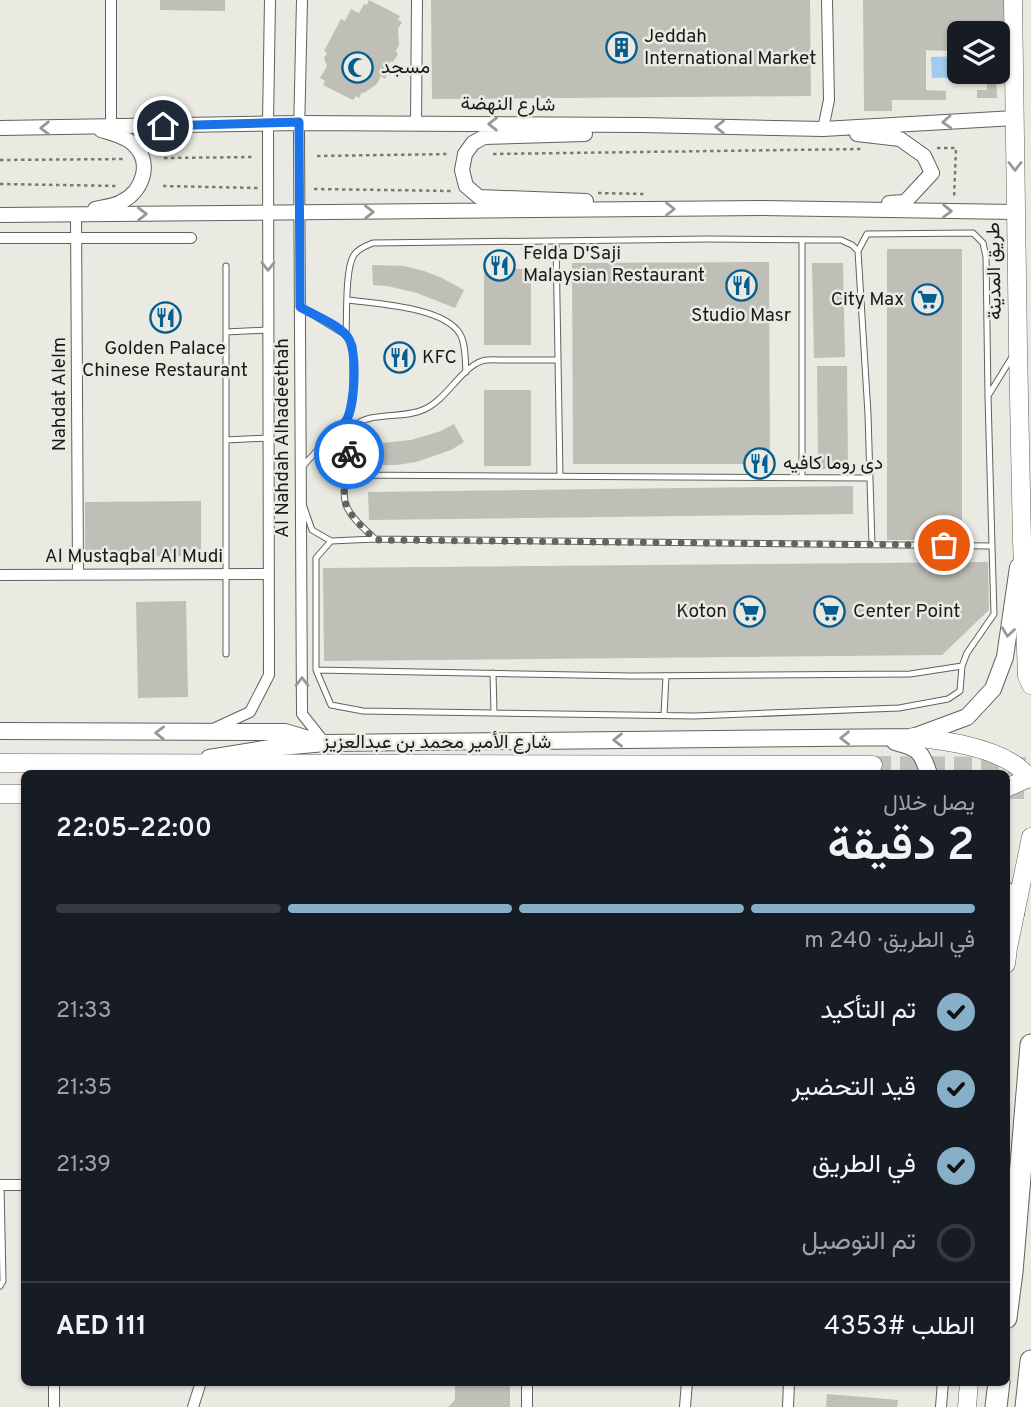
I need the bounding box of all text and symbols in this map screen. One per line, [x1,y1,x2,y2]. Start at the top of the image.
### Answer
map controls [947,21,1010,84]
button: layers [947,21,1010,84]
place label: Jeddah International Market [644,25,816,71]
building icon: Jeddah International Market [604,31,638,65]
mosque icon: مسجد [341,51,375,85]
place label: مسجد [381,56,430,80]
street label: شارع النهضة [460,92,556,118]
pin [133,96,193,156]
icon: home [144,107,182,145]
one-way arrow [941,114,952,129]
one-way arrow [487,116,497,132]
one-way arrow [714,119,725,135]
one-way arrow [39,120,49,136]
one-way arrow [1007,161,1023,172]
one-way arrow [665,201,676,216]
one-way arrow [942,203,952,219]
one-way arrow [364,204,375,220]
one-way arrow [137,206,147,222]
street label: طريق المدينة [982,222,1008,320]
place label: Felda D'Saji Malaysian Restaurant [523,242,705,288]
restaurant icon: Felda D'Saji Malaysian Restaurant [483,248,517,282]
one-way arrow [260,262,276,272]
restaurant icon: Studio Masr [724,268,758,302]
supermarket icon: City Max [910,283,944,317]
place label: City Max [831,288,904,312]
restaurant icon: Golden Palace Chinese Restaurant [148,301,182,335]
place label: Studio Masr [691,304,792,328]
street label: Nahdat Alelm [48,337,72,451]
place label: Golden Palace Chinese Restaurant [82,337,248,383]
street label: Al Nahdah Alhadeethah [271,338,295,538]
restaurant icon: KFC [382,341,416,375]
place label: KFC [422,346,457,370]
courier [314,419,384,489]
icon: bike [330,435,368,473]
restaurant icon: دى روما كافيه [743,447,777,481]
place label: دى روما كافيه [783,452,883,476]
pin [914,515,974,575]
icon: bag [925,526,963,564]
street label: Al Mustaqbal Al Mudi [45,545,223,569]
supermarket icon: Koton [733,595,767,629]
supermarket icon: Center Point [813,595,847,629]
place label: Koton [676,600,727,624]
place label: Center Point [853,600,961,624]
one-way arrow [1001,626,1016,638]
one-way arrow [294,676,310,687]
one-way arrow [154,725,165,740]
one-way arrow [839,730,850,746]
street label: شارع الأمير محمد بن عبدالعزيز [322,731,551,755]
one-way arrow [612,732,622,748]
text: يصل خلال [883,790,975,819]
text: 22:00–22:05 [56,813,212,846]
text: 2 دقيقة [828,818,975,877]
text: في الطريق · 240 m [804,927,975,956]
icon: check [937,993,975,1031]
text: تم التأكيد [820,995,916,1028]
text: 21:33 [56,997,112,1026]
icon: check [937,1070,975,1108]
text: قيد التحضير [791,1072,916,1105]
text: 21:35 [56,1074,112,1103]
icon: check [937,1147,975,1185]
text: في الطريق [812,1149,916,1182]
text: 21:39 [56,1151,111,1180]
text: تم التوصيل [802,1226,916,1259]
text: AED 111 [56,1311,147,1344]
text: الطلب #4353 [824,1311,975,1344]

